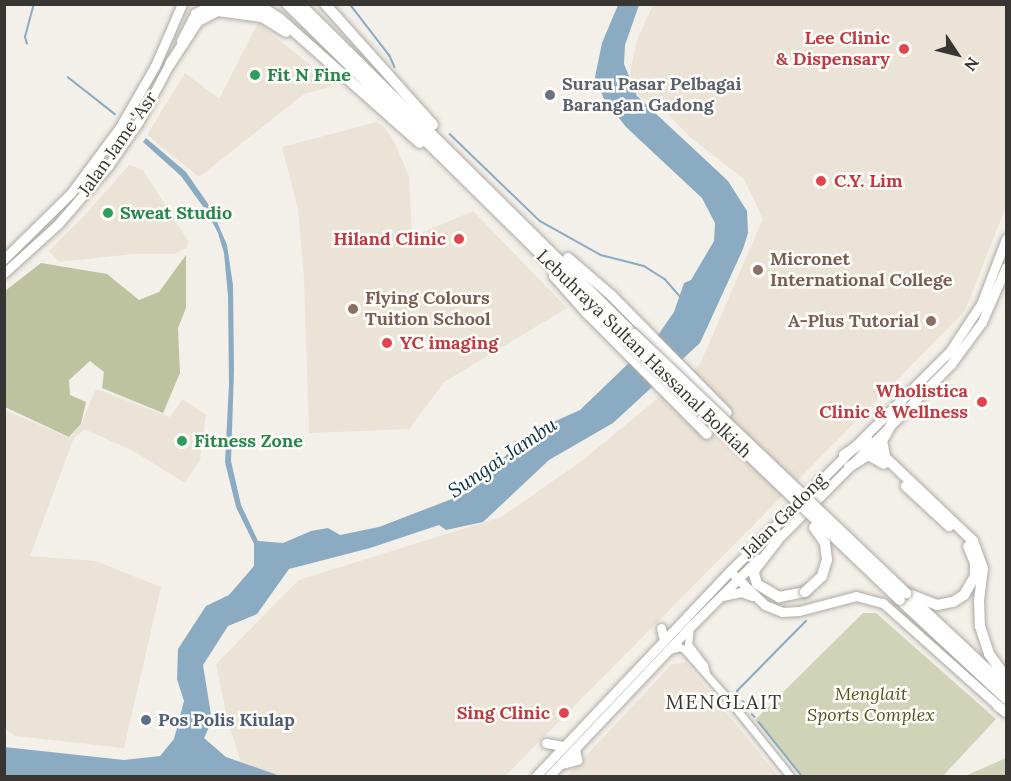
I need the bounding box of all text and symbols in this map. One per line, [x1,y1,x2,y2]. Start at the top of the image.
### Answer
north arrow [927,24,987,84]
place label: Lee Clinic & Dispensary [776,28,890,70]
marker: Lee Clinic & Dispensary [895,40,913,58]
text: N [960,54,983,75]
place label: Fit N Fine [267,64,351,86]
marker: Fit N Fine [248,68,262,82]
place label: Surau Pasar Pelbagai Barangan Gadong [562,74,741,116]
street label: Jalan Jame 'Asr [74,88,162,200]
marker: Surau Pasar Pelbagai Barangan Gadong [543,88,557,102]
place label: C.Y. Lim [834,170,903,192]
marker: C.Y. Lim [812,172,830,190]
place label: Sweat Studio [120,202,232,224]
marker: Sweat Studio [101,206,115,220]
place label: Hiland Clinic [333,228,446,250]
marker: Hiland Clinic [450,230,468,248]
street label: Lebuhraya Sultan Hassanal Bolkiah [532,245,756,463]
place label: Micronet International College [770,249,953,292]
marker: Micronet International College [751,263,765,277]
place label: Flying Colours Tuition School [365,288,491,330]
marker: Flying Colours Tuition School [346,302,360,316]
place label: A-Plus Tutorial [788,310,919,332]
marker: A-Plus Tutorial [924,314,938,328]
place label: YC imaging [400,332,498,354]
marker: YC imaging [378,334,396,352]
place label: Wholistica Clinic & Wellness [819,381,968,424]
marker: Wholistica Clinic & Wellness [973,393,991,411]
water label: Sungai Jambu [443,412,561,502]
place label: Fitness Zone [194,430,303,452]
marker: Fitness Zone [175,434,189,448]
street label: Jalan Gadong [737,469,831,563]
park label: Menglait Sports Complex [807,684,935,726]
district label: MENGLAIT [665,689,783,713]
place label: Sing Clinic [457,702,550,724]
marker: Sing Clinic [555,704,573,722]
place label: Pos Polis Kiulap [158,709,295,731]
marker: Pos Polis Kiulap [139,713,153,727]

